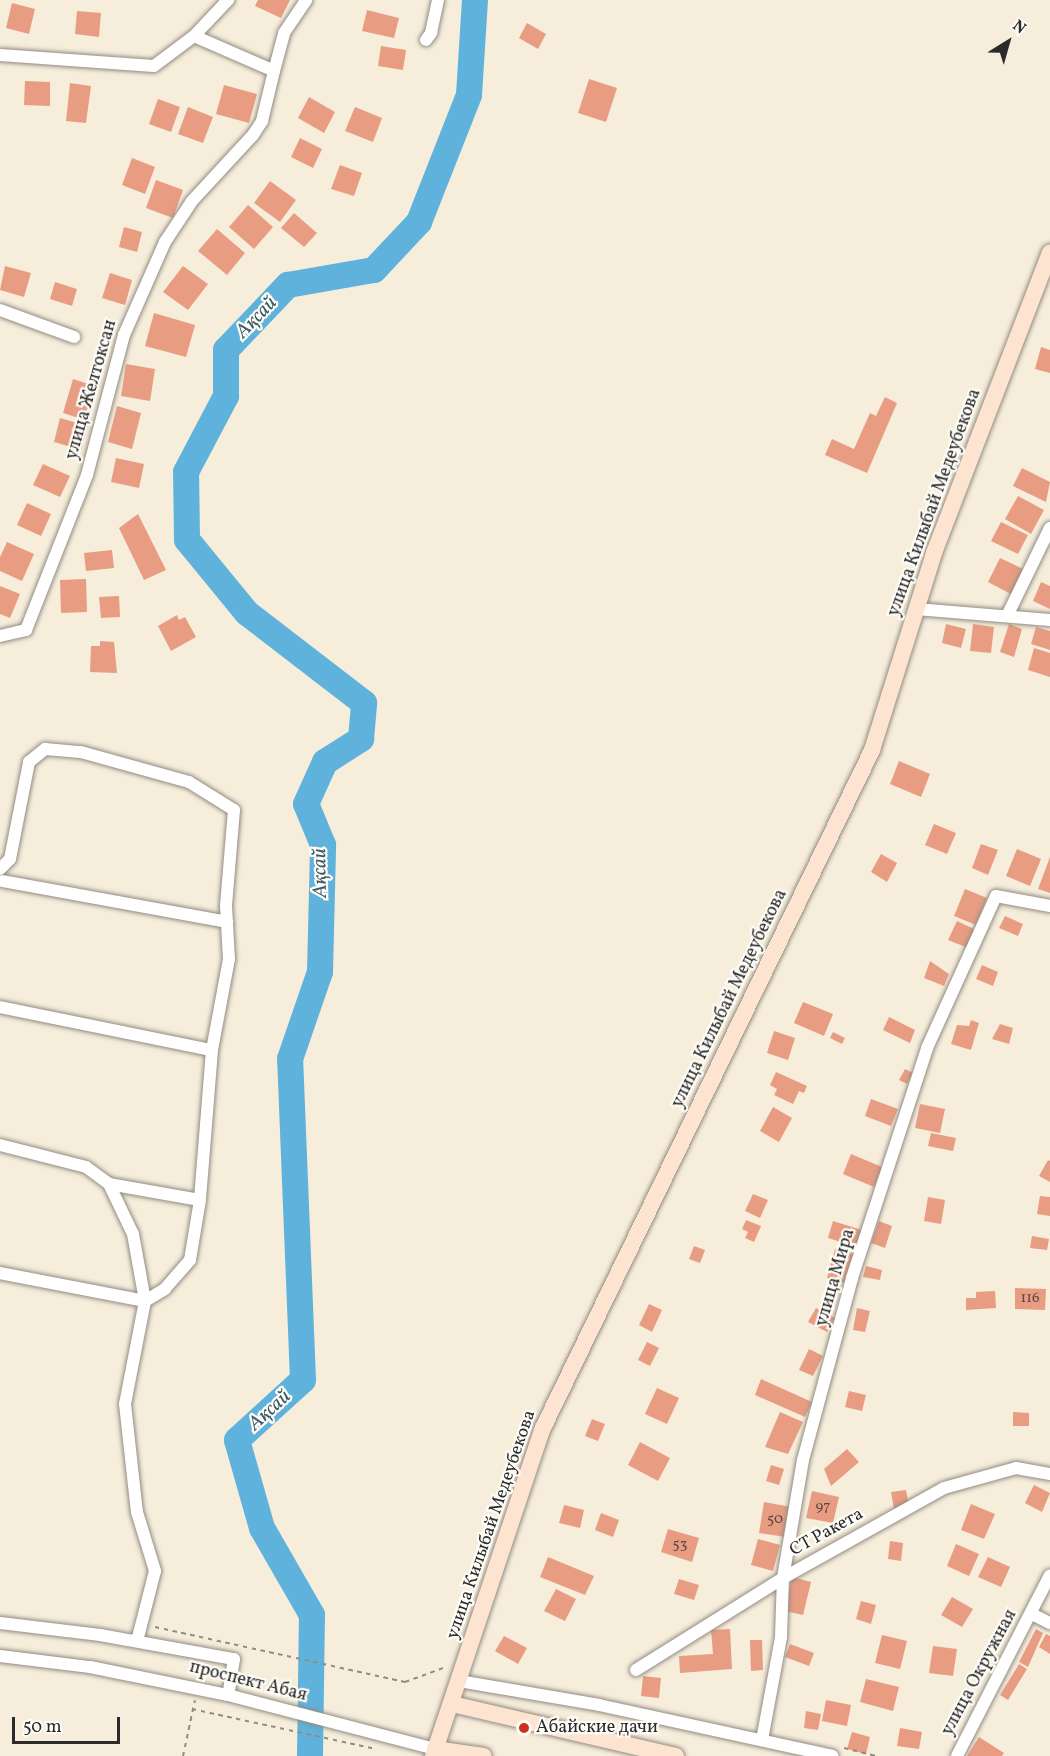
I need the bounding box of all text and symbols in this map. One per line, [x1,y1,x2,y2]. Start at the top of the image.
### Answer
north arrow [978,12,1038,72]
text: N [1008,15,1030,40]
water label: Ақсай [231,292,283,344]
street label: улица Желтоксан [62,318,122,462]
street label: улица Килыбай Медеубекова [884,386,986,620]
water label: Ақсай [309,848,333,898]
street label: улица Килыбай Медеубекова [668,886,792,1112]
street label: улица Мира [812,1227,860,1329]
house number: 116 [1020,1290,1040,1308]
water label: Ақсай [244,1386,296,1436]
street label: улица Килыбай Медеубекова [443,1408,541,1642]
house number: 97 [815,1498,831,1516]
street label: СТ Ракета [786,1504,868,1562]
house number: 50 [767,1511,783,1529]
house number: 53 [673,1536,687,1554]
street label: улица Окружная [938,1606,1022,1740]
street label: проспект Абая [187,1657,309,1707]
scale bar [15,1705,123,1743]
text: 50 m [23,1715,62,1740]
place label: Абайские дачи [536,1717,658,1739]
marker: Абайские дачи [517,1721,531,1735]

